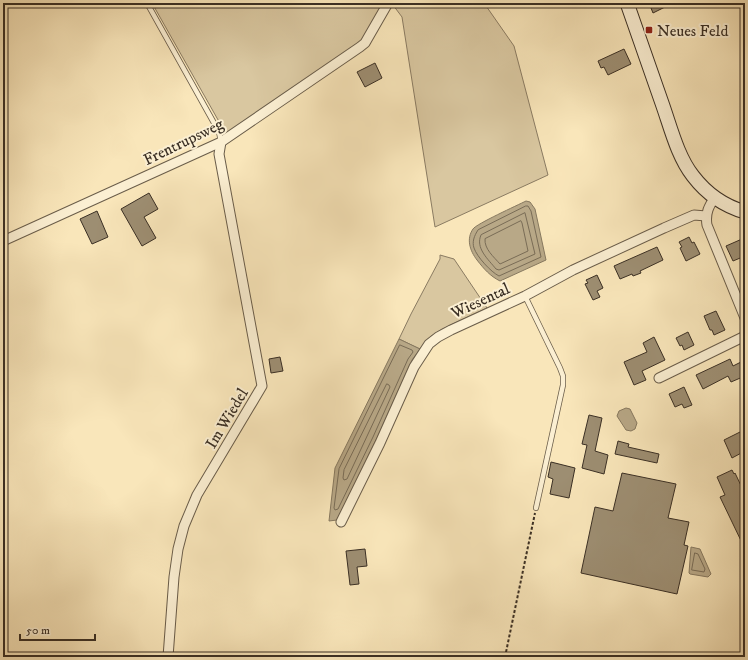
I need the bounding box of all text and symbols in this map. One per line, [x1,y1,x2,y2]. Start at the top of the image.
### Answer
place label: Neues Feld [657,21,728,41]
marker: Neues Feld [644,25,654,35]
street label: Frentrupsweg [140,114,227,170]
street label: Wiesental [447,279,513,324]
street label: Im Wiedel [201,385,253,452]
scale bar [20,616,95,642]
text: 50 m [26,623,50,638]

